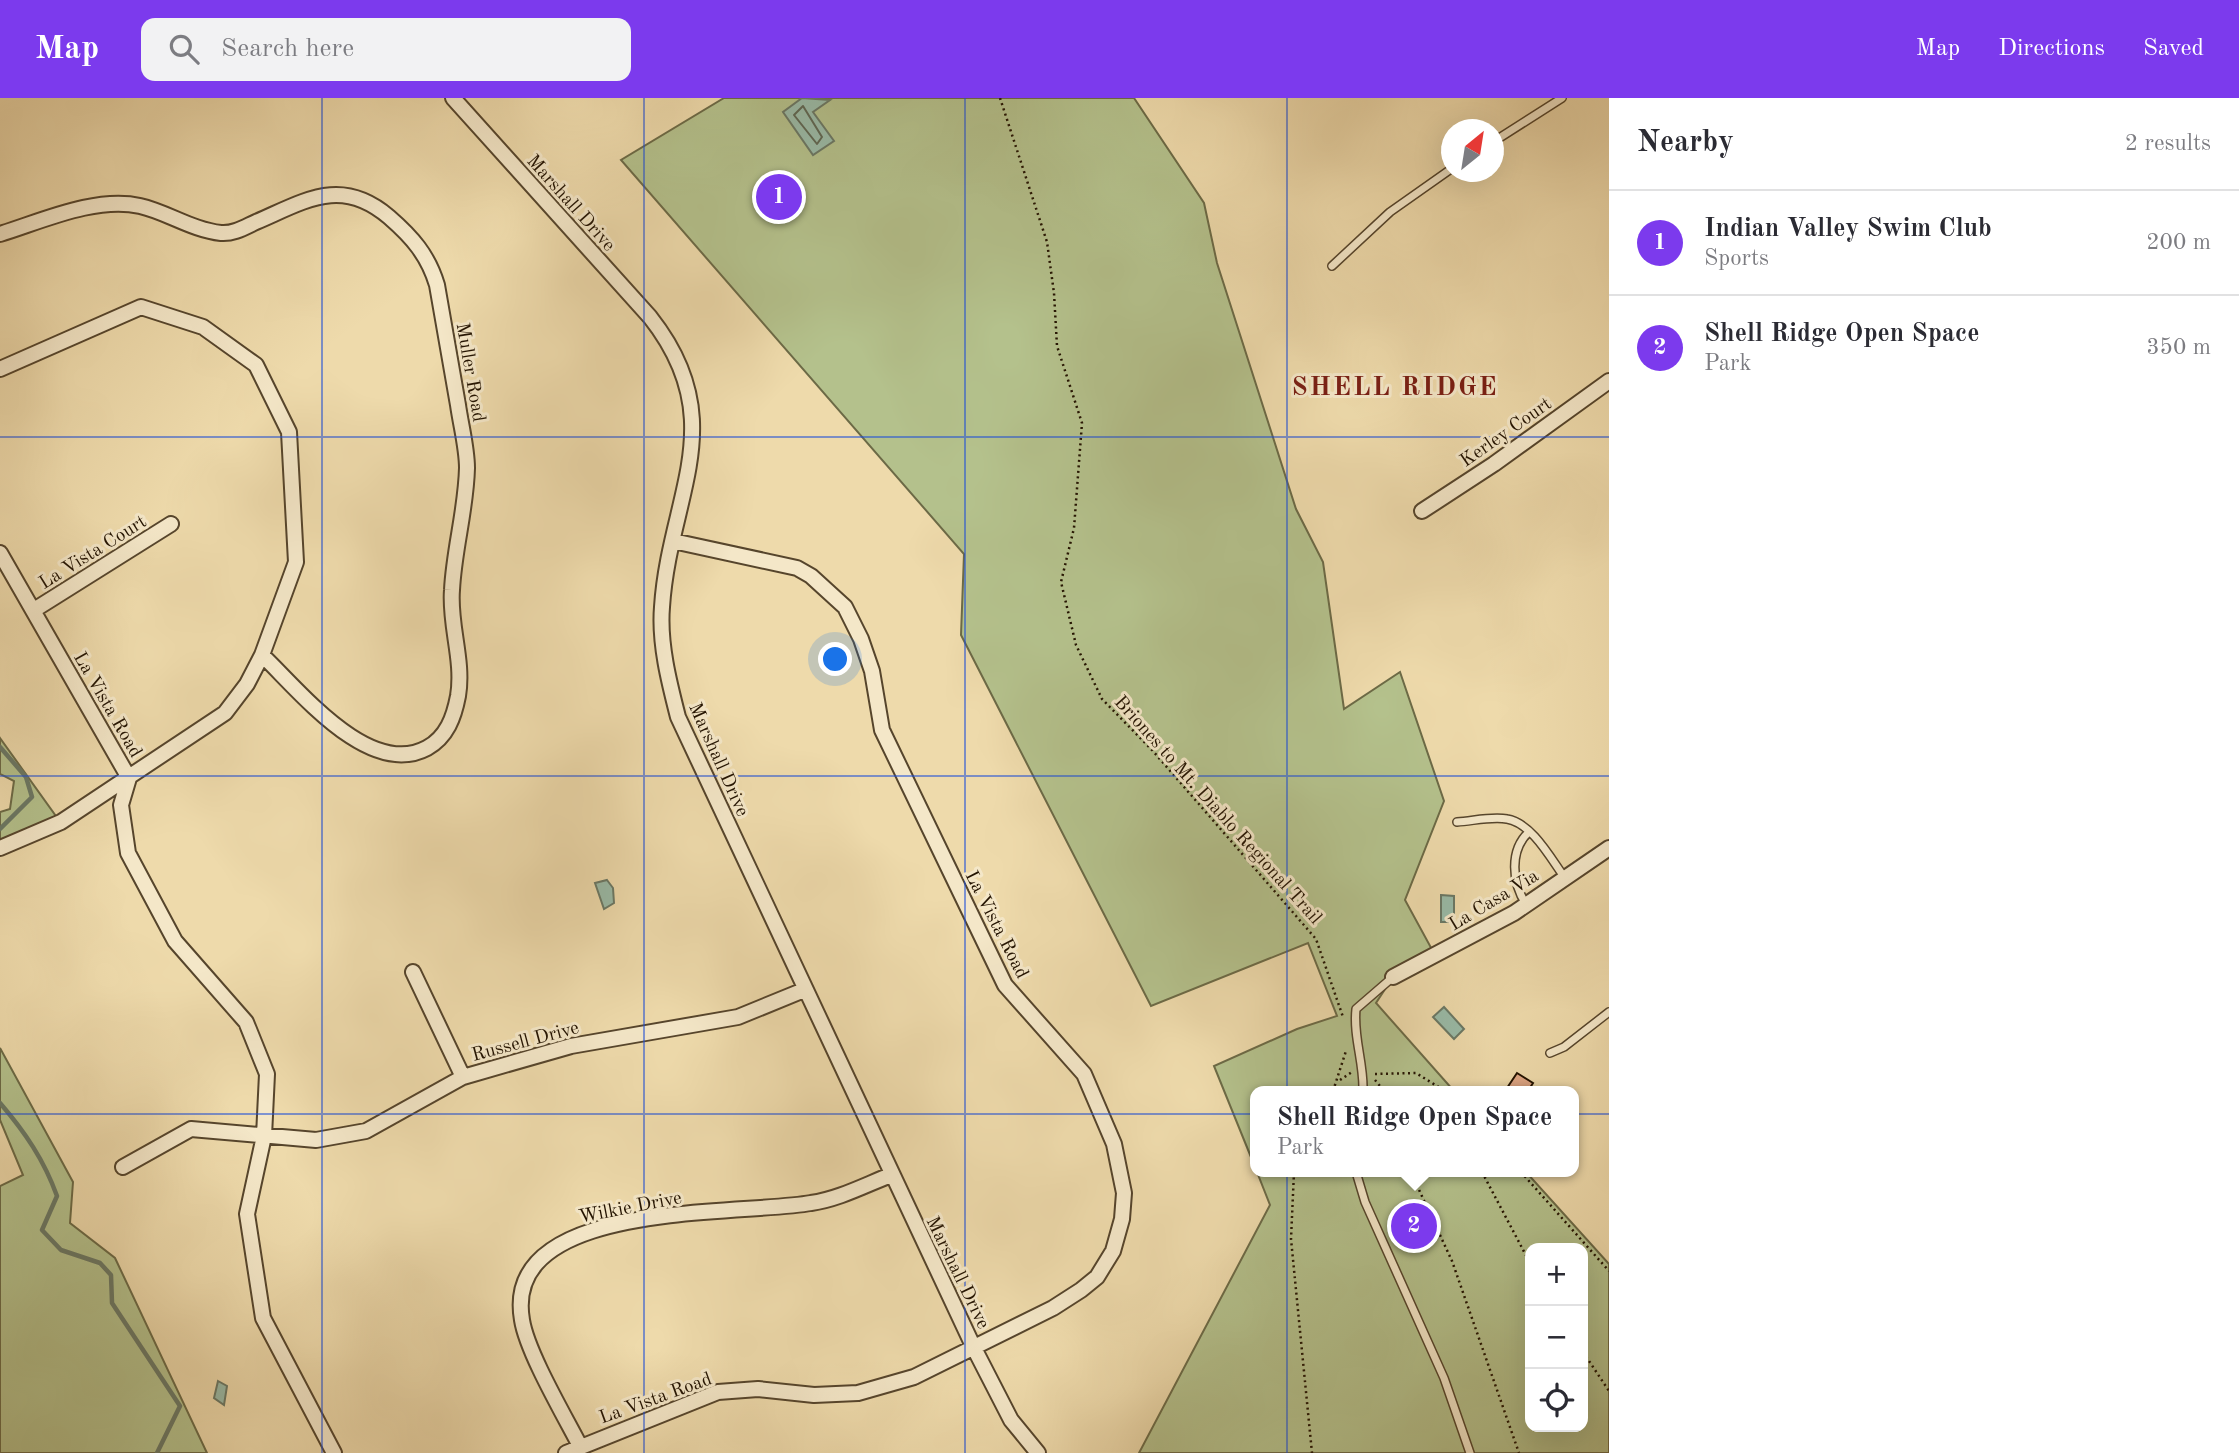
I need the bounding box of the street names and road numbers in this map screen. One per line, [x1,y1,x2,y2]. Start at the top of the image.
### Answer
street label: Marshall Drive [522,152,618,255]
street label: Muller Road [451,321,488,424]
street label: Kerley Court [1457,395,1556,471]
street label: La Vista Court [36,513,150,594]
street label: La Vista Road [69,649,145,761]
street label: Briones to Mt. Diablo Regional Trail [1110,693,1325,928]
street label: Marshall Drive [684,700,751,820]
street label: La Casa Via [1446,867,1543,935]
street label: La Vista Road [960,868,1031,982]
street label: Russell Drive [470,1019,581,1066]
street label: Wilkie Drive [577,1189,684,1228]
street label: Marshall Drive [921,1214,992,1332]
street label: La Vista Road [597,1370,715,1429]

